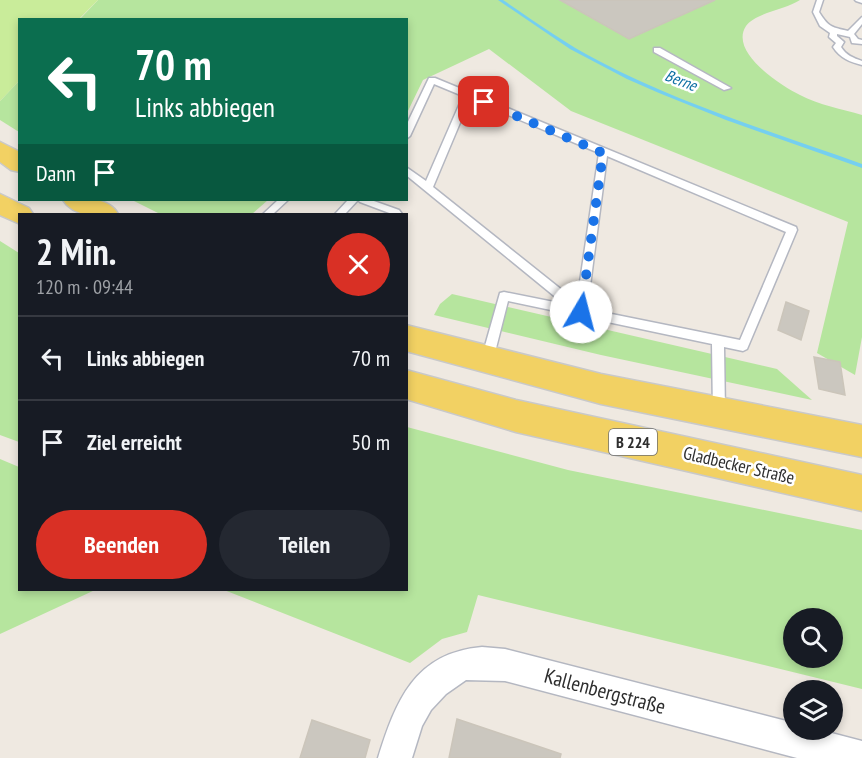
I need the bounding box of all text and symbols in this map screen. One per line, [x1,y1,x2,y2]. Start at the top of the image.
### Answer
text: 70 m [135,37,212,92]
icon: left [36,42,114,120]
water label: Berne [662,65,701,96]
pin [458,76,509,127]
icon: arrive [467,85,500,118]
text: Links abbiegen [135,90,275,124]
icon: arrive [88,156,121,189]
text: Dann [36,159,76,187]
text: 2 Min. [36,228,116,275]
button: close [327,233,390,296]
text: 120 m · 09:44 [36,274,133,300]
position arrow [549,280,613,344]
icon: left [36,342,69,375]
text: Links abbiegen [87,344,204,372]
text: 70 m [351,344,390,372]
icon: arrive [36,426,69,459]
text: Ziel erreicht [87,428,182,456]
text: 50 m [351,428,390,456]
road number: B 224 [609,429,657,455]
street label: Gladbecker Straße [681,441,797,489]
button: Beenden [36,510,207,579]
button: Teilen [219,510,390,579]
map controls [783,608,843,740]
button: search [783,608,843,668]
street label: Kallenbergstraße [541,662,669,720]
button: layers [783,680,843,740]

